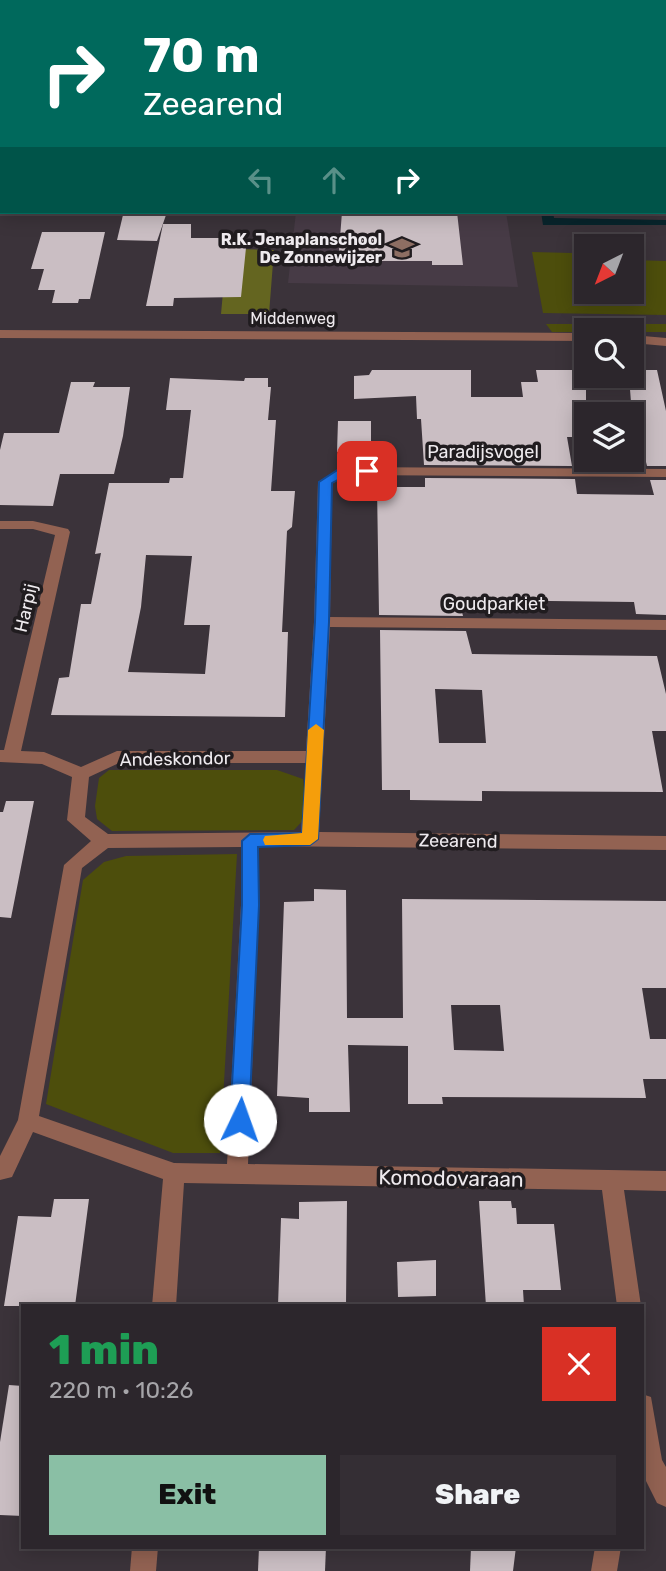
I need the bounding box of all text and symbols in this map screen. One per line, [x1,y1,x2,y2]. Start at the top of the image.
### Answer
text: 70 m [143,26,260,84]
icon: right [28,28,119,119]
text: Zeearend [143,85,283,123]
icon: left [242,161,280,199]
icon: ahead [315,161,353,199]
icon: right [388,161,426,199]
place label: R.K. Jenaplanschool De Zonnewijzer [221,230,383,267]
school or university icon: R.K. Jenaplanschool De Zonnewijzer [388,234,416,262]
north arrow [574,234,644,304]
map controls [574,234,644,472]
street label: Middenweg [250,309,336,328]
button: search [574,318,644,388]
button: layers [574,402,644,472]
pin [337,441,397,501]
street label: Paradijsvogel [427,441,539,463]
icon: arrive [348,452,386,490]
street label: Harpij [10,582,42,634]
street label: Goudparkiet [443,593,545,615]
street label: Andeskondor [119,747,231,771]
street label: Zeearend [418,829,498,853]
position arrow [203,1083,277,1157]
street label: Komodovaraan [378,1164,524,1192]
text: 1 min [49,1325,159,1375]
button: close [542,1327,616,1401]
text: 220 m · 10:26 [49,1376,193,1404]
button: Exit [49,1455,326,1535]
button: Share [340,1455,616,1535]

